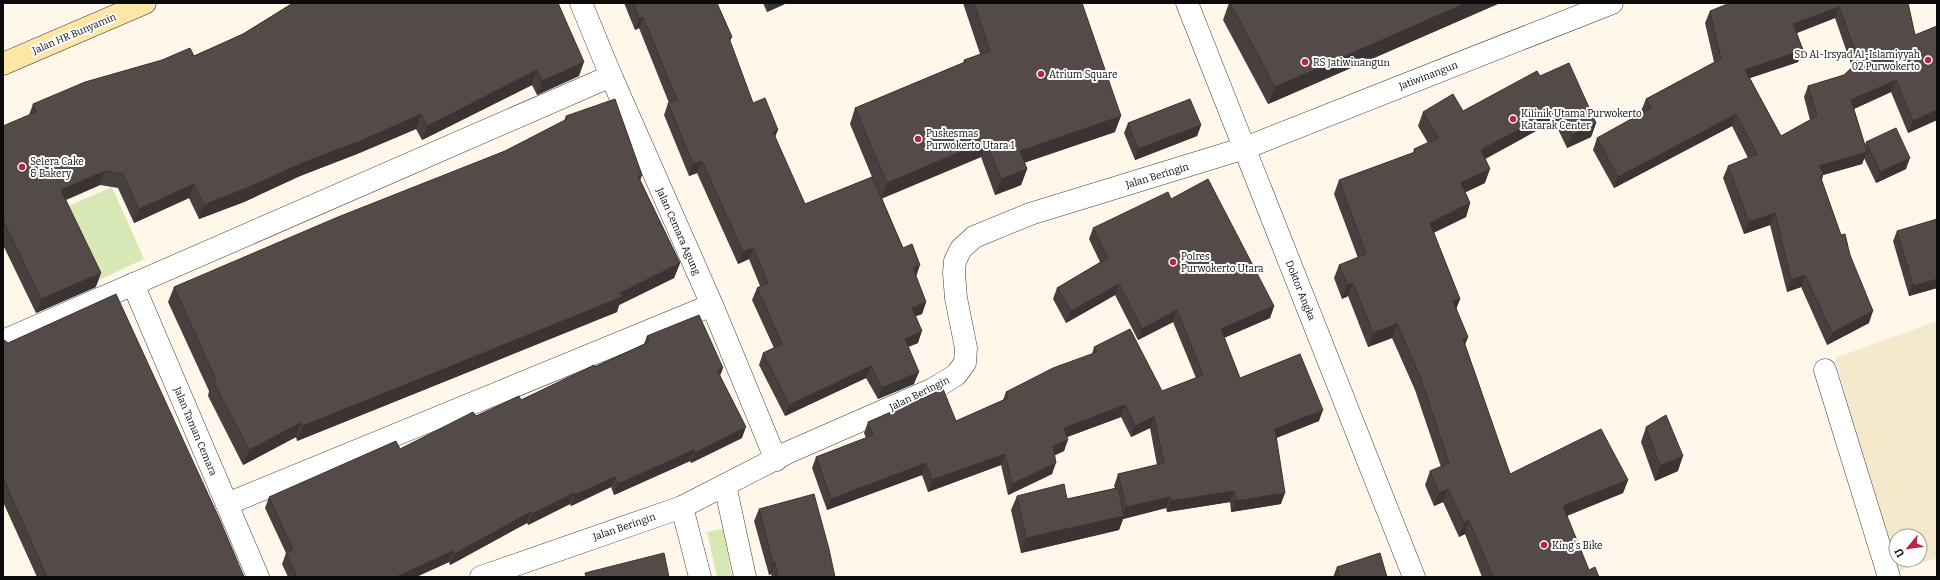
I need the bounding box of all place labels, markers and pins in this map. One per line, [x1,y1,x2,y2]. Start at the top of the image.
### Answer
place label: SD Al-Irsyad Al-Islamiyyah 02 Purwokerto [1794,49,1921,73]
marker: SD Al-Irsyad Al-Islamiyyah 02 Purwokerto [1923,55,1933,65]
marker: RS Jatiwinangun [1300,57,1310,67]
place label: RS Jatiwinangun [1313,57,1390,69]
marker: Atrium Square [1036,69,1046,79]
place label: Atrium Square [1049,69,1117,81]
place label: Kilinik Utama Purwokerto Katarak Center [1521,108,1642,132]
marker: Kilinik Utama Purwokerto Katarak Center [1508,114,1518,124]
place label: Puskesmas Purwokerto Utara 1 [926,128,1015,152]
marker: Puskesmas Purwokerto Utara 1 [913,134,923,144]
place label: Selera Cake & Bakery [30,156,84,180]
marker: Selera Cake & Bakery [17,162,27,172]
place label: Polres Purwokerto Utara [1181,251,1264,275]
marker: Polres Purwokerto Utara [1168,257,1178,267]
marker: King's Bike [1539,540,1549,550]
place label: King's Bike [1552,540,1602,552]

